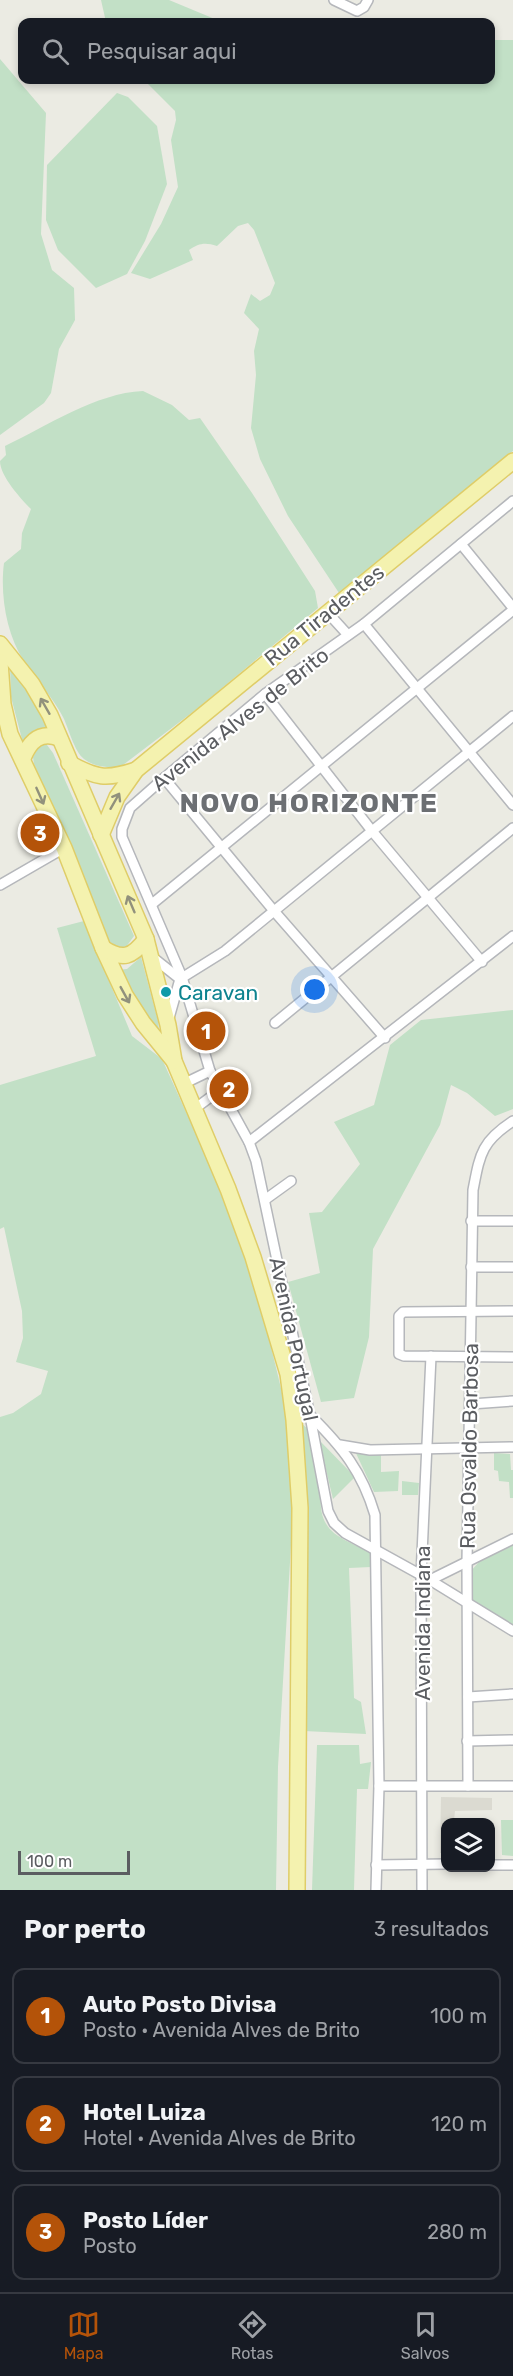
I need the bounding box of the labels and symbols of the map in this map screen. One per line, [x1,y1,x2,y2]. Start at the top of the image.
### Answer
street label: Rua Tiradentes [259,559,389,671]
street label: Avenida Alves de Brito [147,642,333,796]
one-way arrow [39,698,51,715]
one-way arrow [35,787,46,805]
district label: NOVO HORIZONTE [179,787,439,819]
one-way arrow [110,793,122,810]
pin: 3 [20,810,60,856]
one-way arrow [125,895,136,914]
your location [300,975,329,1004]
place label: Caravan [178,980,258,1005]
one-way arrow [120,985,131,1003]
marker: Caravan [159,985,173,999]
pin: 1 [186,1008,226,1054]
pin: 2 [210,1066,248,1112]
street label: Avenida Portugal [264,1255,324,1423]
street label: Rua Osvaldo Barbosa [455,1343,483,1549]
street label: Avenida Indiana [410,1545,435,1701]
scale bar [18,1848,130,1876]

